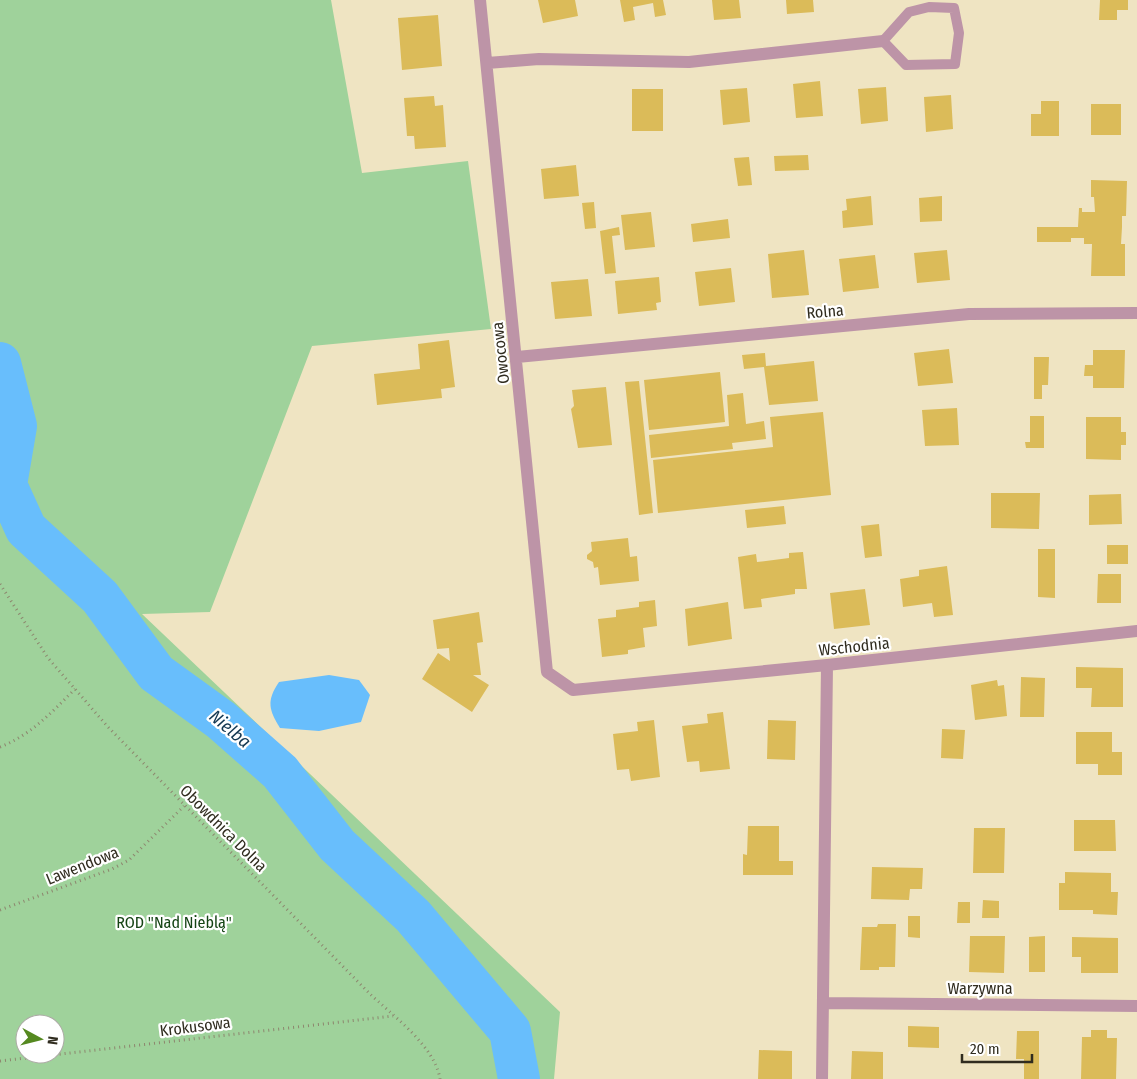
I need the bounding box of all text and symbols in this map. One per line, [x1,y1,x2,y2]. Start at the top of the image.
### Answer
street label: Rolna [806,300,845,323]
street label: Owocowa [488,321,513,385]
street label: Wschodnia [818,633,891,660]
water label: Nielba [205,705,255,753]
street label: Obowdnica Dolna [176,781,271,876]
street label: Lawendowa [43,842,121,889]
park label: ROD "Nad Nieblą" [116,913,232,933]
street label: Warzywna [948,979,1013,998]
street label: Krokusowa [159,1013,232,1040]
north arrow [15,1014,65,1064]
scale bar [962,1032,1032,1064]
text: N [43,1035,61,1046]
text: 20 m [970,1040,1000,1058]

